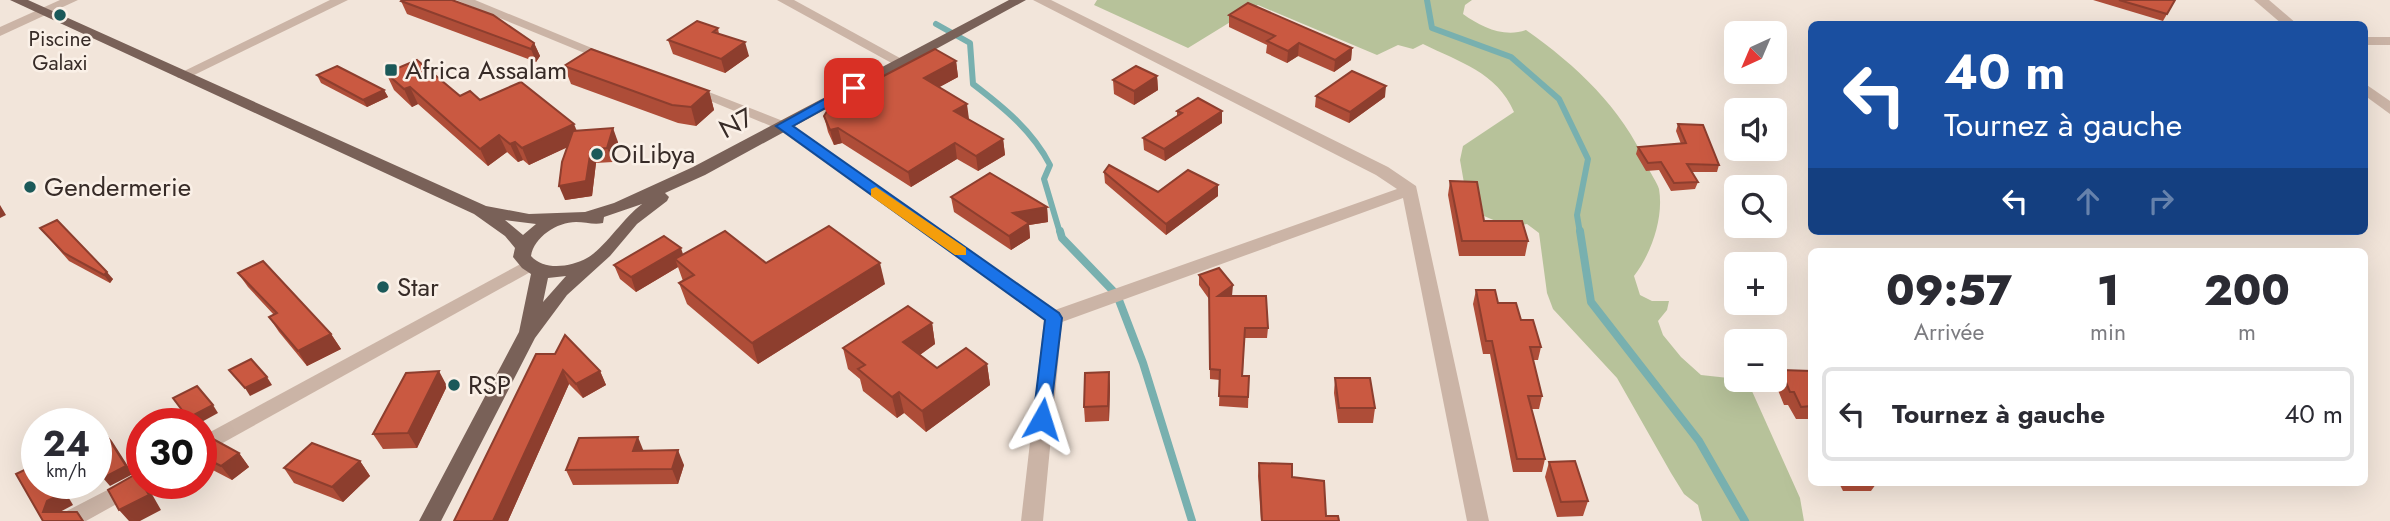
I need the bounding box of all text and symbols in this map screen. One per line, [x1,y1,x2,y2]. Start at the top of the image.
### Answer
marker: Piscine Galaxi [52,7,68,23]
north arrow [1724,21,1787,84]
map controls [1724,21,1787,392]
place label: Piscine Galaxi [29,24,92,78]
text: 40 m [1944,37,2066,107]
icon: left [1829,49,1920,140]
place label: Africa Assalam [405,51,567,89]
pin [824,58,884,118]
marker: Africa Assalam [383,62,399,78]
icon: arrive [835,69,873,107]
street label: N7 [712,98,760,148]
button: sound [1724,98,1787,161]
text: Tournez à gauche [1944,102,2182,148]
place label: OiLibya [611,135,695,173]
marker: OiLibya [589,146,605,162]
place label: Gendermerie [44,168,191,206]
button: search [1724,175,1787,238]
marker: Gendermerie [22,179,38,195]
icon: left [1996,182,2034,220]
icon: ahead [2069,182,2107,220]
icon: right [2142,182,2180,220]
button: + [1724,252,1787,315]
text: 09:57 [1886,260,2012,321]
text: 1 [2097,260,2119,321]
text: 200 [2204,260,2290,321]
place label: Star [397,268,439,306]
marker: Star [375,279,391,295]
text: Arrivée [1914,315,1984,349]
text: min [2090,315,2126,349]
text: m [2238,315,2256,349]
button: − [1724,329,1787,392]
place label: RSP [468,366,511,404]
marker: RSP [446,377,462,393]
position arrow [1005,382,1079,456]
icon: left [1833,395,1871,433]
text: Tournez à gauche [1892,395,2105,433]
text: 40 m [2284,395,2343,433]
speed limit sign: 30 [126,408,217,499]
text: 24 [43,419,90,469]
text: km/h [46,458,87,484]

